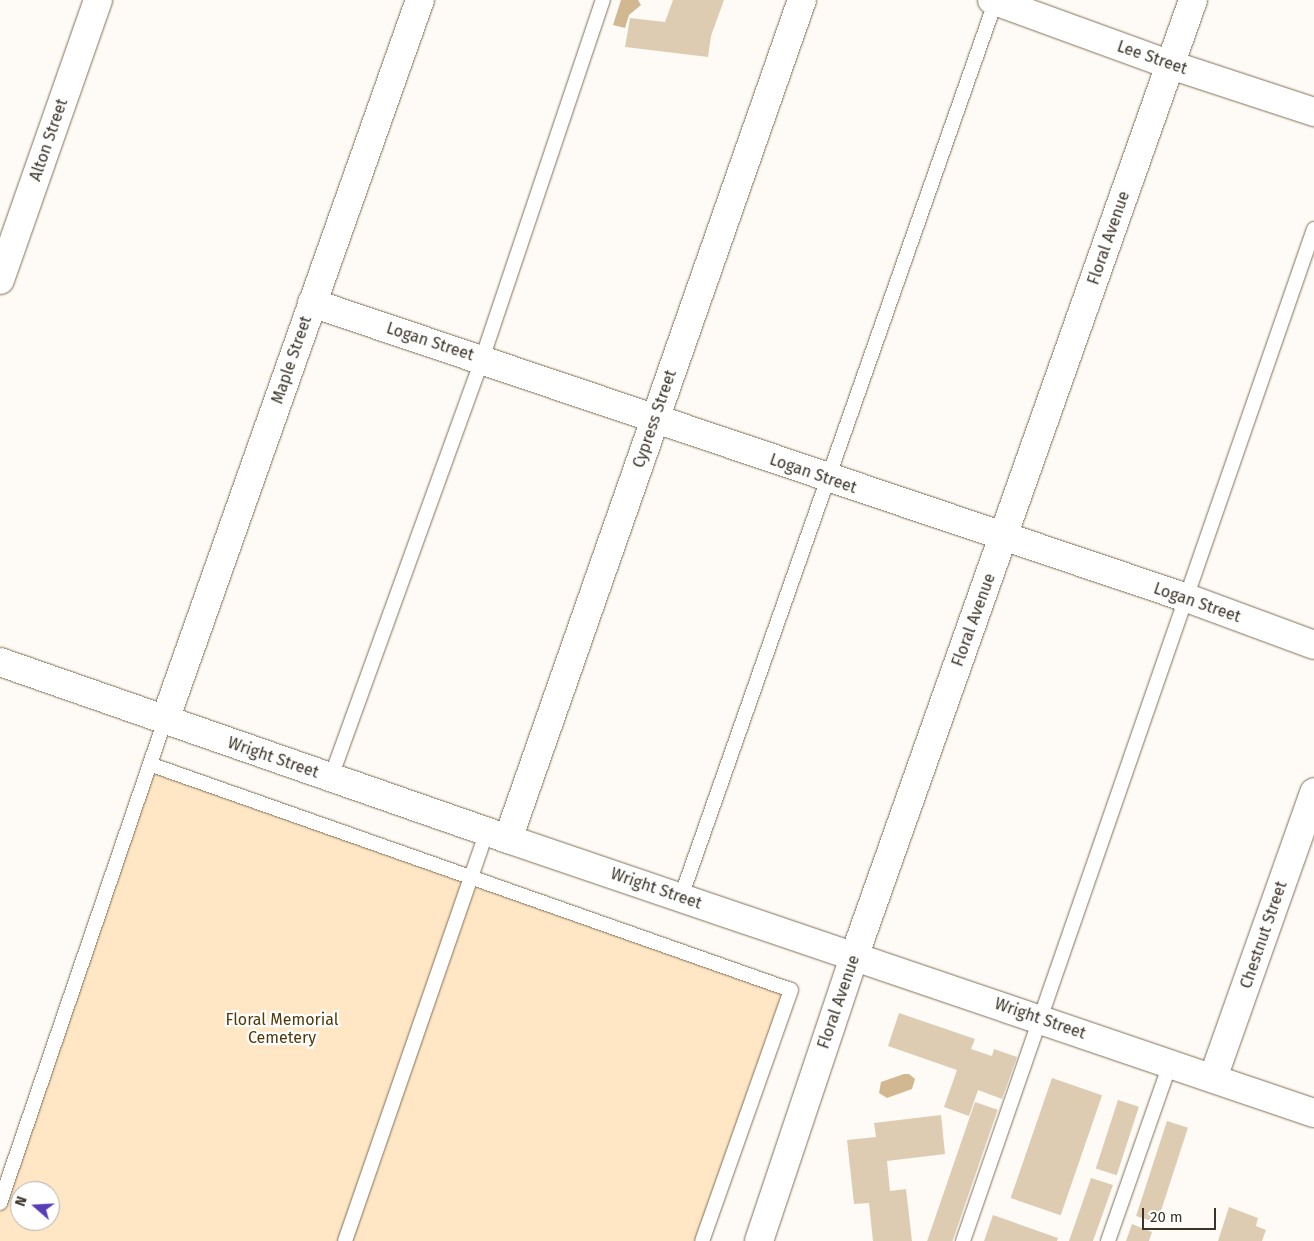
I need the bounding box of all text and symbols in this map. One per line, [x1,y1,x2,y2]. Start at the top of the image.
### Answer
street label: Lee Street [1115,37,1189,79]
street label: Alton Street [26,96,72,184]
street label: Floral Avenue [1084,189,1134,287]
street label: Maple Street [268,314,316,406]
street label: Logan Street [384,319,476,365]
street label: Cypress Street [629,367,681,471]
street label: Logan Street [767,450,859,498]
street label: Floral Avenue [948,571,1000,669]
street label: Logan Street [1151,579,1243,627]
street label: Wright Street [225,733,321,783]
street label: Wright Street [608,864,704,914]
street label: Chestnut Street [1237,879,1291,991]
street label: Floral Avenue [814,953,864,1051]
street label: Wright Street [992,994,1088,1044]
park label: Floral Memorial Cemetery [226,1010,338,1048]
north arrow [10,1181,60,1231]
text: N [12,1194,31,1208]
scale bar [1144,1198,1218,1230]
text: 20 m [1150,1208,1183,1226]

